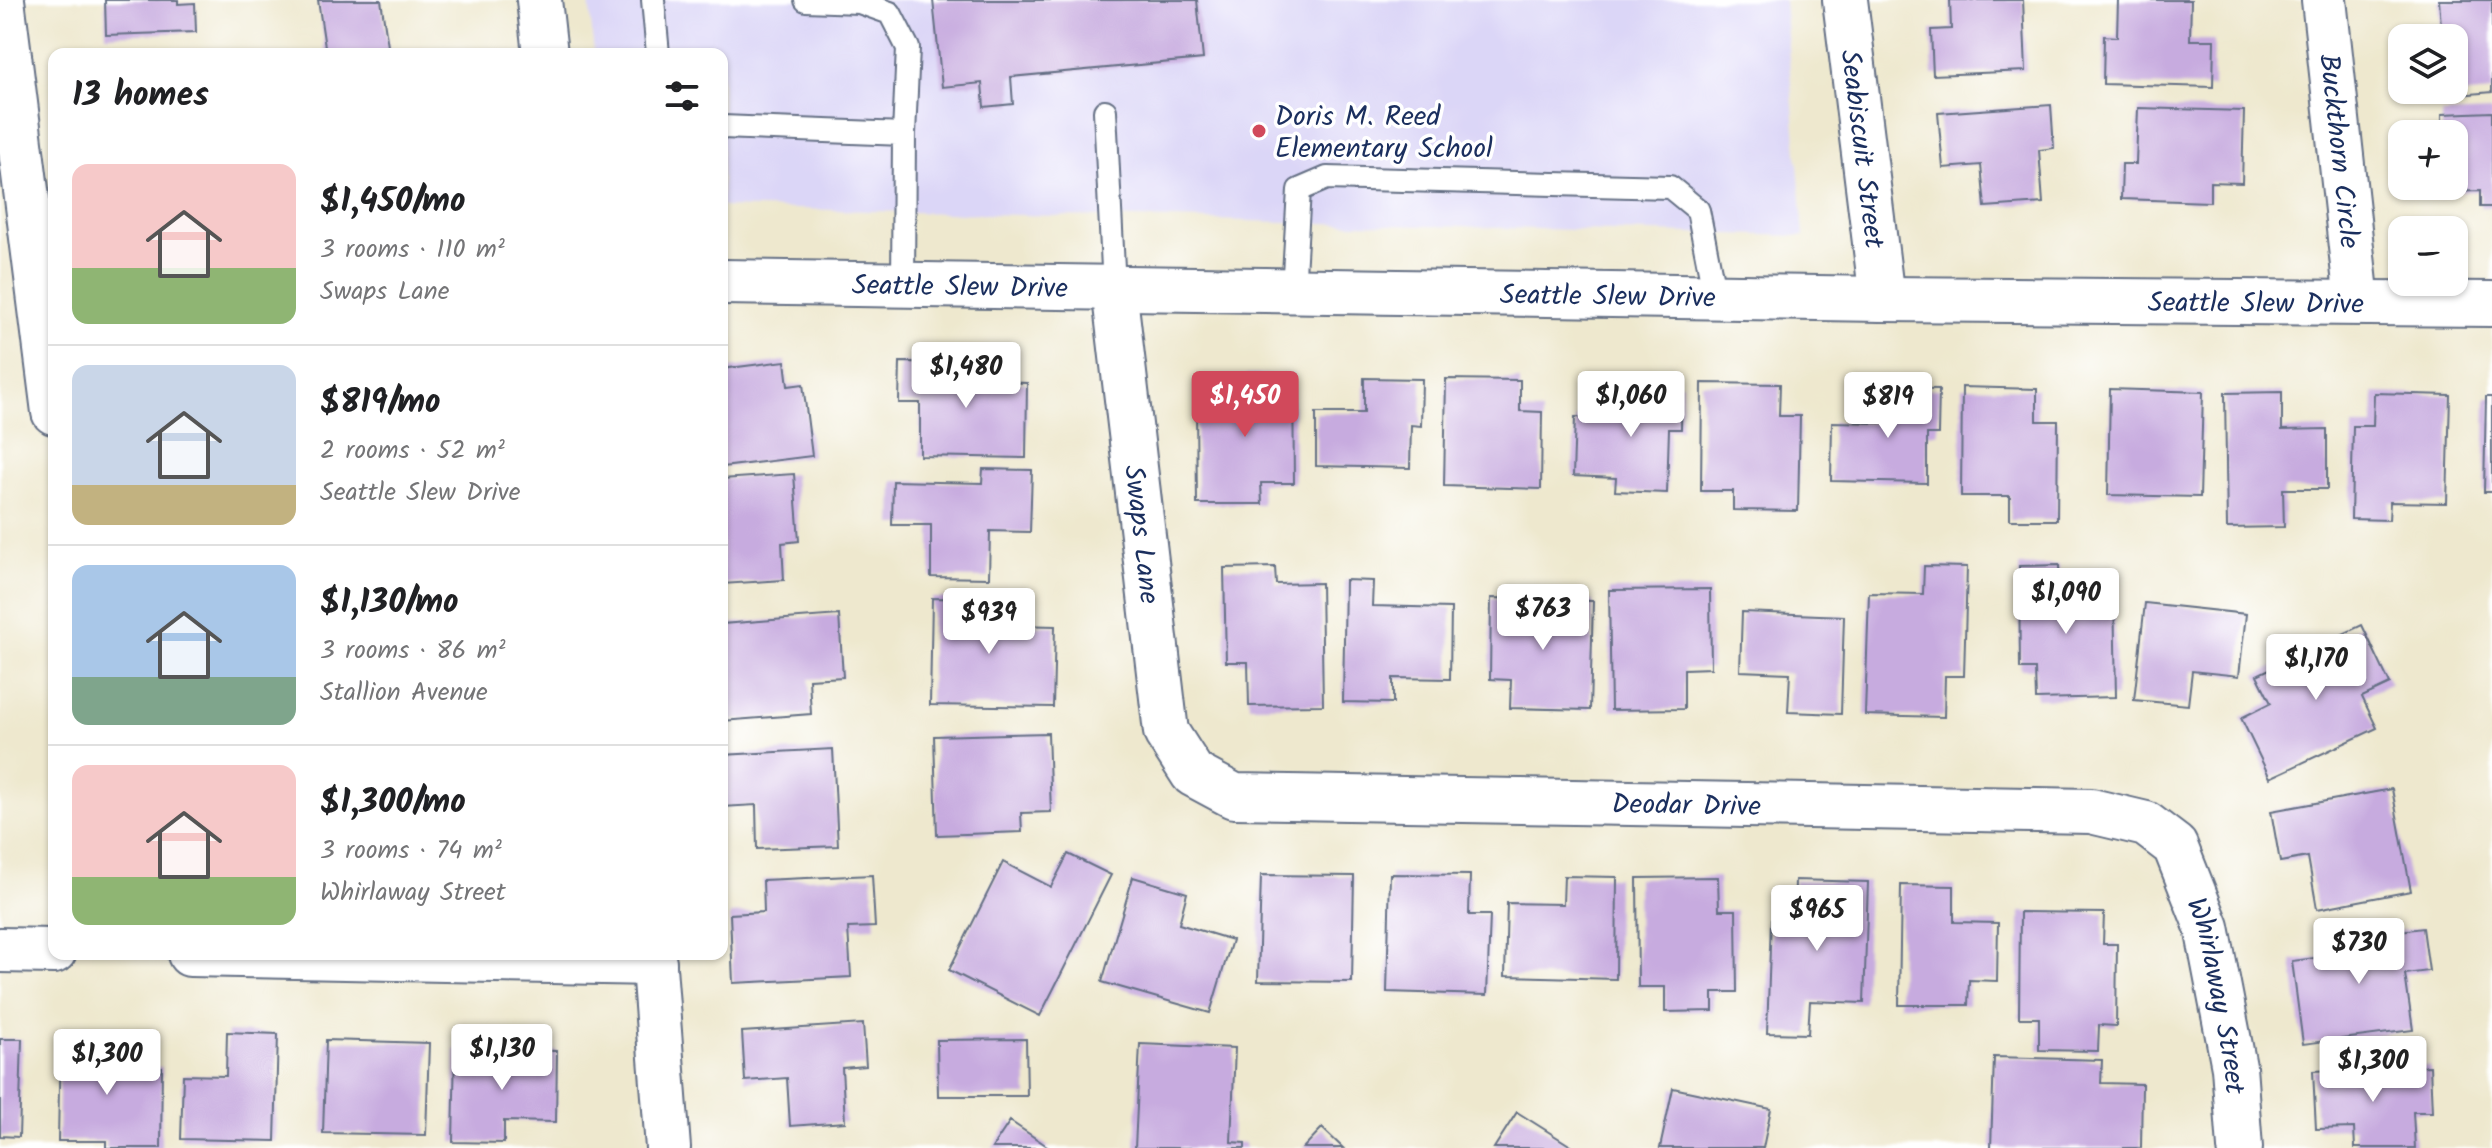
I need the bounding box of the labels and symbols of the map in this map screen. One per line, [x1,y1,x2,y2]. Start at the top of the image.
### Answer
street label: Seabiscuit Street [1826,47,1896,252]
street label: Buckthorn Circle [2305,52,2371,251]
place label: Doris M. Reed Elementary School [1275,95,1493,172]
marker: Doris M. Reed Elementary School [1250,122,1268,140]
street label: Seattle Slew Drive [852,264,1069,312]
street label: Seattle Slew Drive [1500,273,1717,322]
street label: Seattle Slew Drive [2148,281,2364,328]
pin: $1,480 [901,342,1031,410]
pin: $1,450 [1180,371,1310,439]
pin: $1,060 [1566,371,1696,439]
pin: $819 [1841,372,1935,440]
street label: Swaps Lane [1110,463,1171,607]
pin: $1,090 [2001,568,2131,636]
pin: $763 [1496,584,1590,652]
pin: $939 [942,588,1036,656]
pin: $1,170 [2251,634,2381,702]
street label: Deodar Drive [1611,783,1762,830]
pin: $965 [1770,885,1864,953]
street label: Whirlaway Street [2172,891,2256,1097]
pin: $730 [2312,918,2406,986]
pin: $1,130 [437,1024,567,1092]
pin: $1,300 [42,1029,172,1097]
pin: $1,300 [2308,1036,2438,1104]

